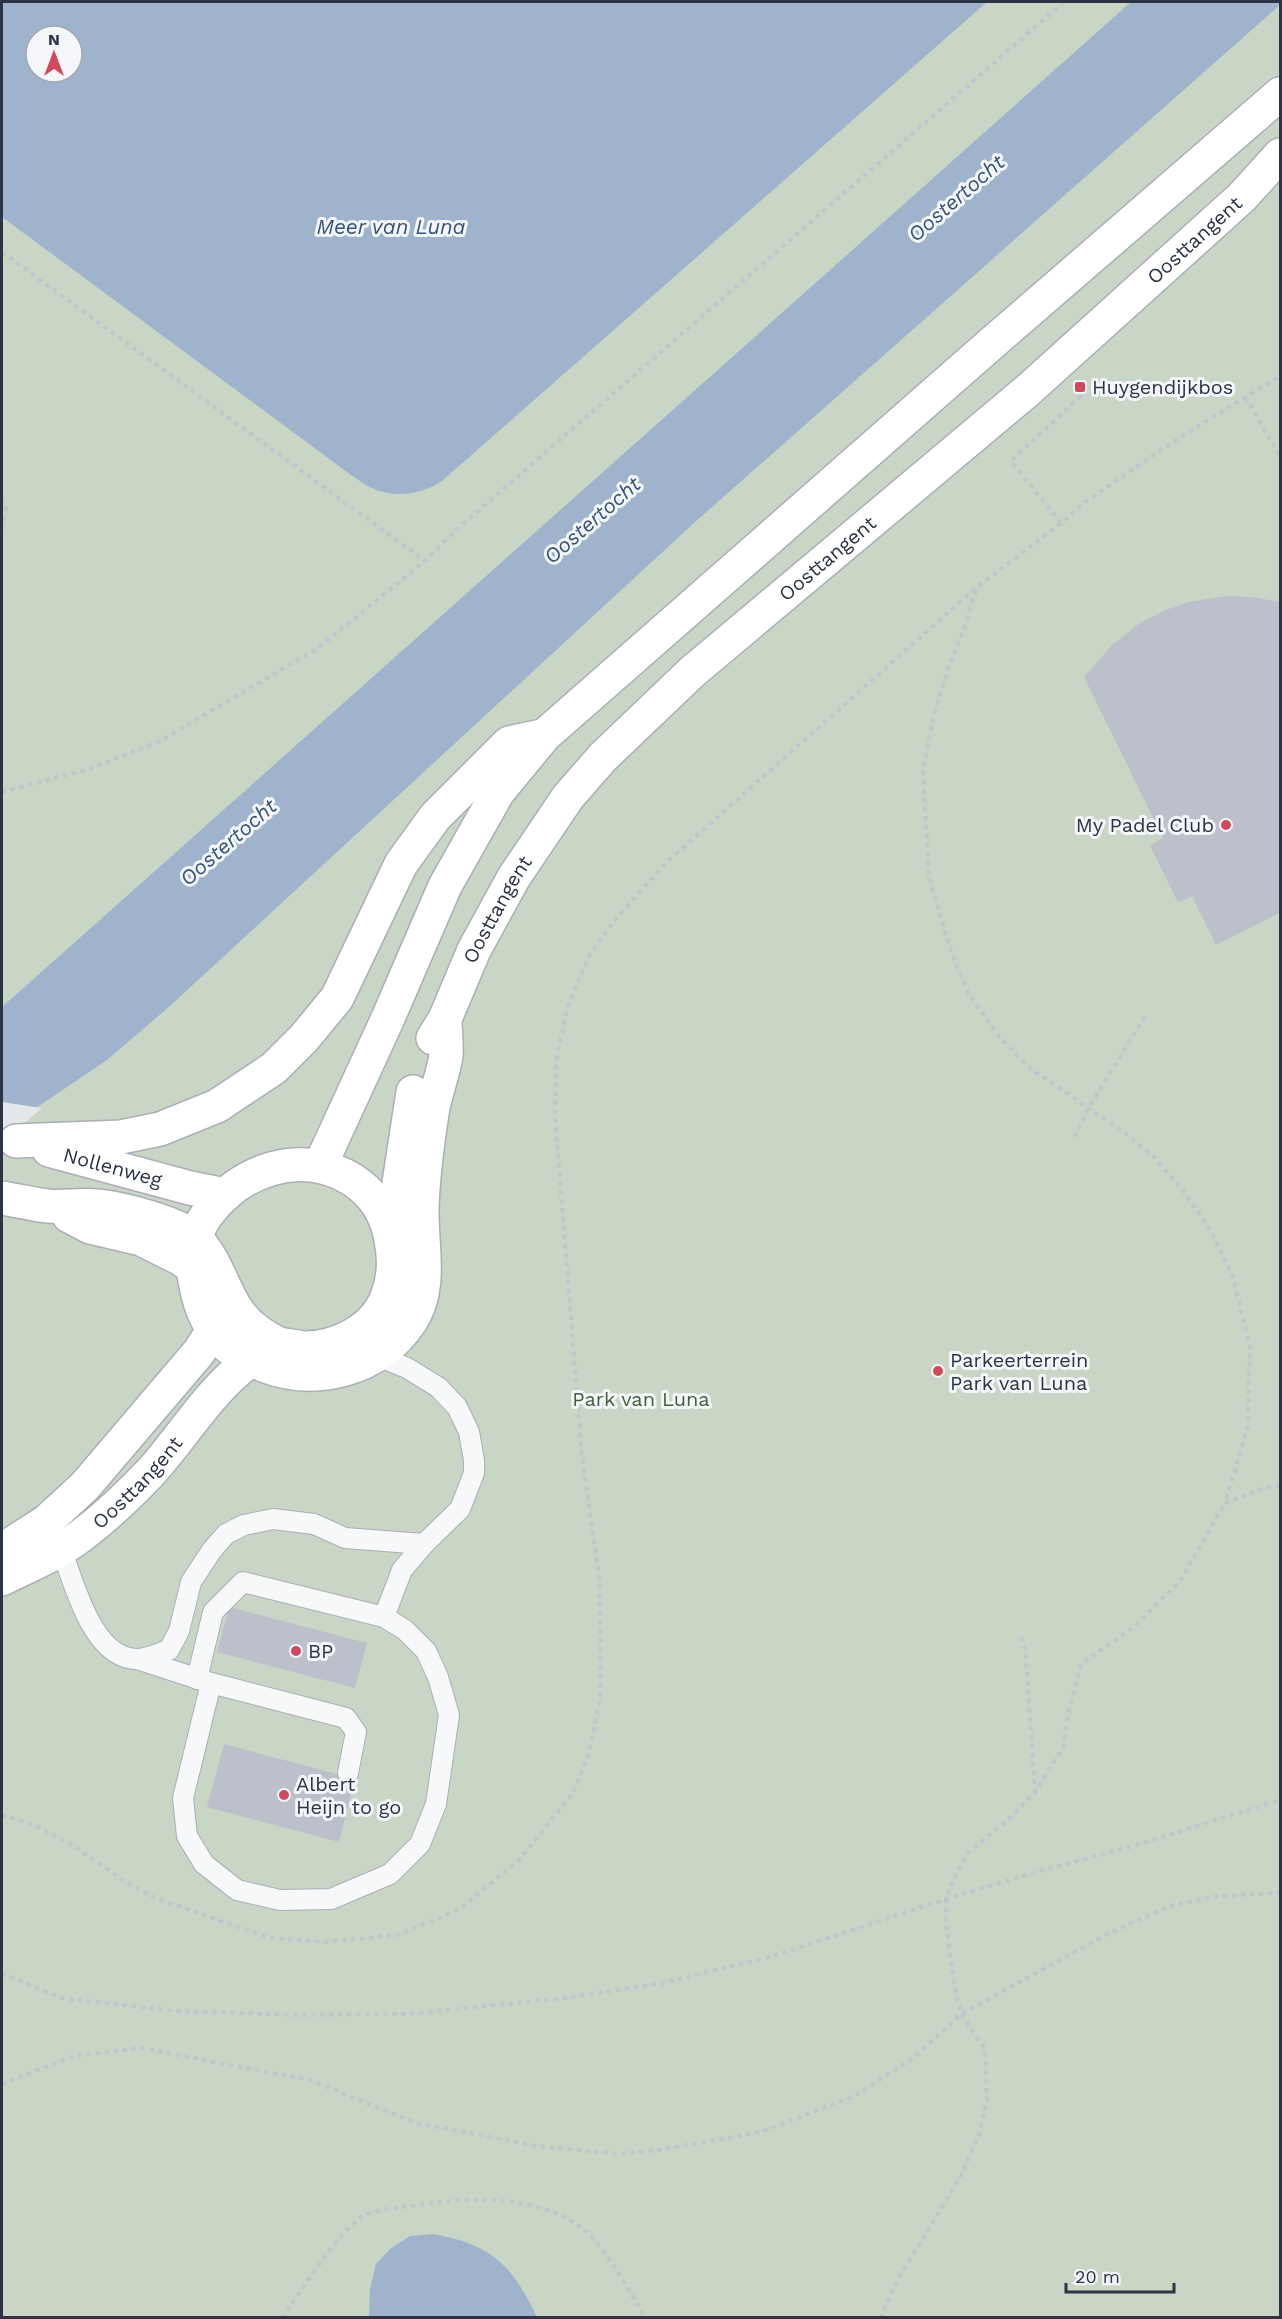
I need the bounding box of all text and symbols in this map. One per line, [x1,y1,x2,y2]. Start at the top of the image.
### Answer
north arrow [24,24,84,84]
text: N [48,30,60,49]
water label: Oostertocht [903,149,1010,247]
street label: Oosttangent [1142,191,1247,289]
water label: Meer van Luna [317,214,466,239]
place label: Huygendijkbos [1092,375,1233,399]
marker: Huygendijkbos [1073,380,1087,394]
water label: Oostertocht [539,471,646,569]
street label: Oosttangent [774,510,881,606]
water label: Oostertocht [175,793,282,891]
place label: My Padel Club [1076,813,1214,837]
marker: My Padel Club [1219,818,1233,832]
street label: Oosttangent [458,851,537,967]
street label: Nollenweg [61,1142,165,1192]
place label: Parkeerterrein Park van Luna [950,1348,1088,1395]
marker: Parkeerterrein Park van Luna [931,1364,945,1378]
park label: Park van Luna [572,1387,710,1411]
street label: Oosttangent [87,1431,188,1534]
place label: BP [308,1639,333,1663]
marker: BP [289,1644,303,1658]
place label: Albert Heijn to go [296,1772,401,1819]
marker: Albert Heijn to go [277,1788,291,1802]
scale bar [1066,2256,1174,2294]
text: 20 m [1075,2266,1120,2287]

